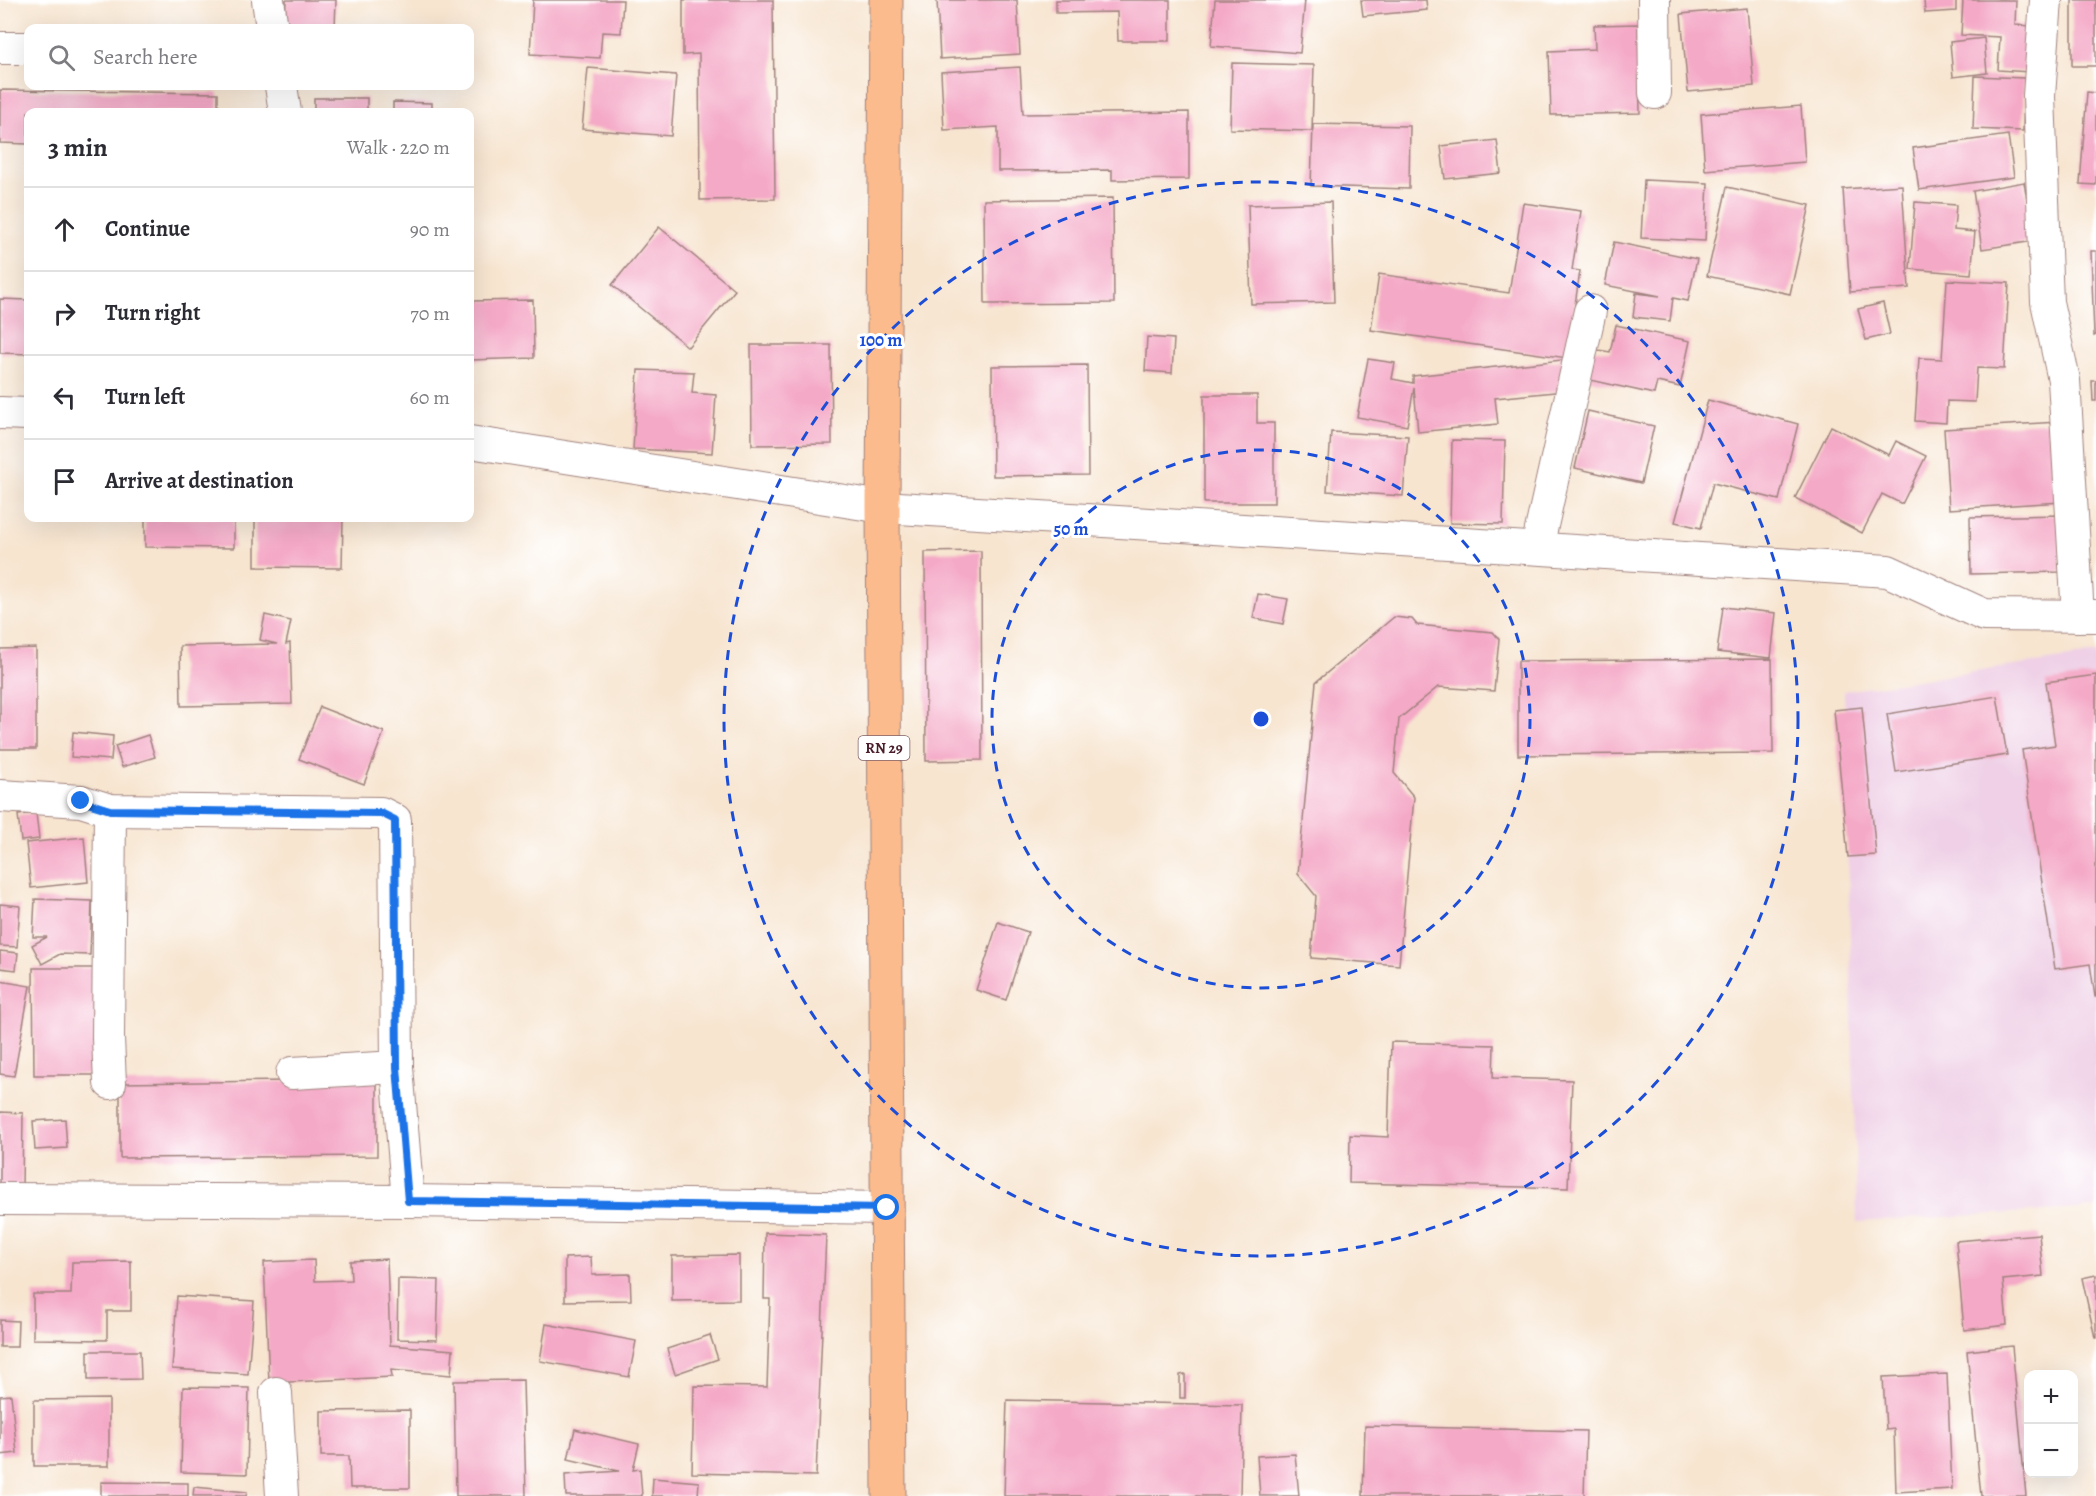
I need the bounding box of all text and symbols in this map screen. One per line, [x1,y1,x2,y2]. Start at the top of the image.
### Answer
search box [24,24,474,90]
icon: search [45,41,78,74]
text: Search here [93,42,198,72]
text: 3 min [48,130,108,165]
text: Walk · 220 m [347,134,450,161]
icon: ahead [48,213,81,246]
text: Continue [105,214,190,244]
text: 90 m [410,216,450,243]
icon: right [48,297,81,330]
text: Turn right [105,298,201,328]
text: 70 m [410,300,450,327]
text: 100 m [860,328,902,352]
icon: left [48,381,81,414]
text: Turn left [105,382,185,412]
text: 60 m [410,384,450,411]
icon: arrive [48,465,81,498]
text: Arrive at destination [105,466,294,496]
text: 50 m [1054,517,1088,541]
centre of rings [1251,709,1271,729]
road number: RN 29 [858,736,910,760]
route end [67,787,93,813]
route start [873,1194,899,1220]
map controls [2024,1370,2078,1478]
button: + [2024,1370,2078,1424]
button: − [2024,1424,2078,1478]

